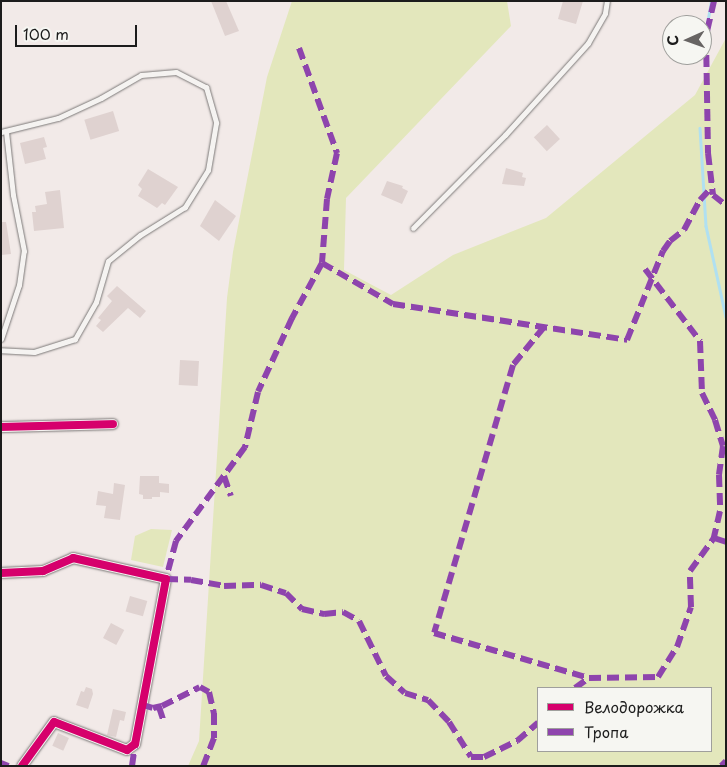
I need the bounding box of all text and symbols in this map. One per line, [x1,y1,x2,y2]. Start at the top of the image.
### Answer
scale bar [18,15,140,47]
north arrow [662,15,712,65]
text: 100 m [23,22,69,45]
text: С [662,35,683,46]
legend [537,687,712,752]
text: Велодорожка [584,695,684,718]
text: Тропа [584,720,629,743]

